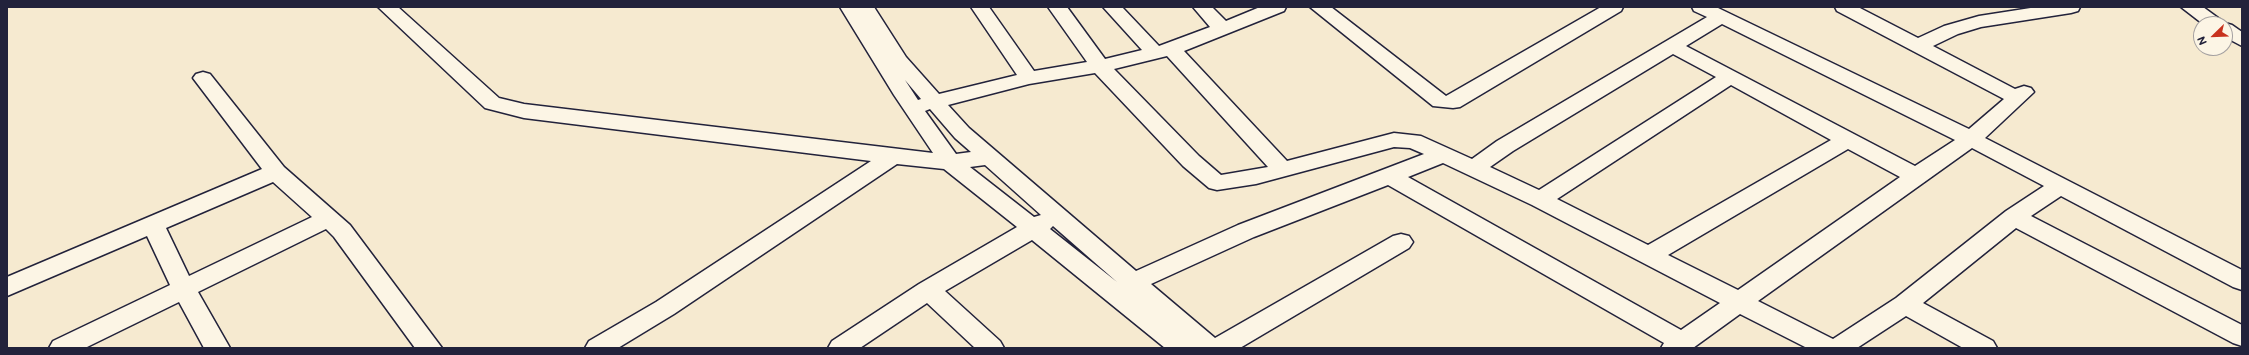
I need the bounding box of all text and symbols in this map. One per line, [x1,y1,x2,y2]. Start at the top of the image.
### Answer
north arrow [2193,16,2233,56]
text: N [2195,34,2210,47]

